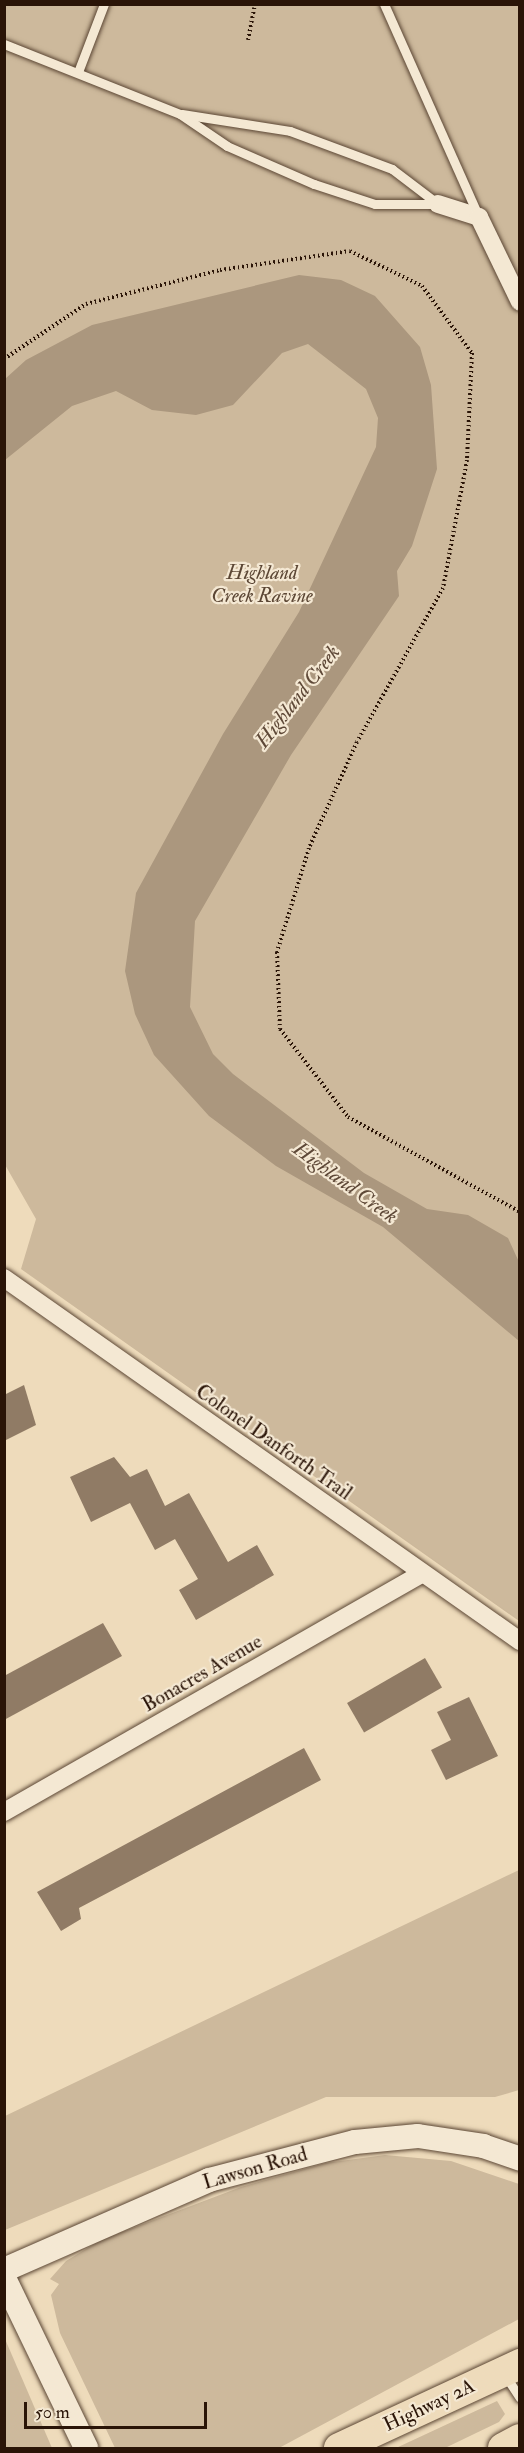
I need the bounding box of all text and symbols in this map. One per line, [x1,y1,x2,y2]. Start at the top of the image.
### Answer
park label: Highland Creek Ravine [211,560,313,607]
water label: Highland Creek [250,641,346,753]
water label: Highland Creek [288,1137,402,1229]
street label: Colonel Danforth Trail [191,1379,357,1505]
street label: Bonacres Avenue [138,1629,266,1717]
street label: Lawson Road [200,2142,310,2194]
street label: Highway 2A [380,2373,478,2437]
scale bar [27,2390,210,2428]
text: 50 m [35,2401,70,2424]

